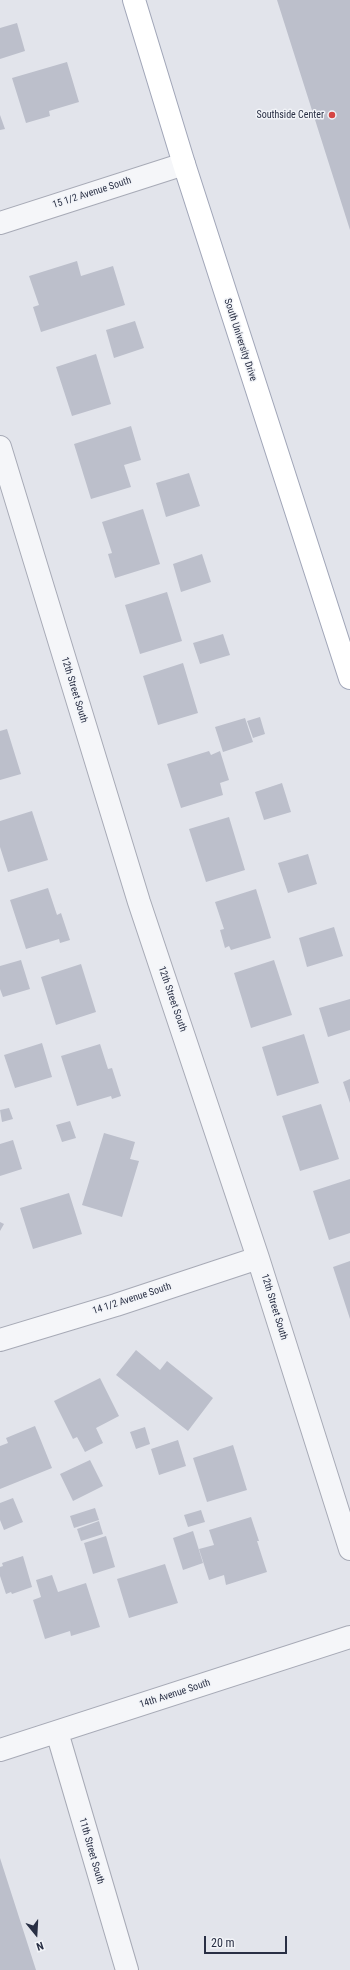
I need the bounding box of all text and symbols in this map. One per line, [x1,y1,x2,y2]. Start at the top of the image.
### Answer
place label: Southside Center [256,109,324,121]
marker: Southside Center [327,110,337,120]
street label: 15 1/2 Avenue South [51,175,133,211]
street label: South University Drive [221,297,259,383]
street label: 12th Street South [58,655,90,725]
street label: 12th Street South [155,965,189,1033]
street label: 12th Street South [258,1272,290,1342]
street label: 14 1/2 Avenue South [91,1281,173,1317]
street label: 14th Avenue South [138,1677,212,1711]
street label: 11th Street South [76,1816,106,1886]
north arrow [16,1914,56,1954]
scale bar [206,1928,289,1954]
text: 20 m [211,1936,235,1950]
text: N [35,1939,45,1953]

